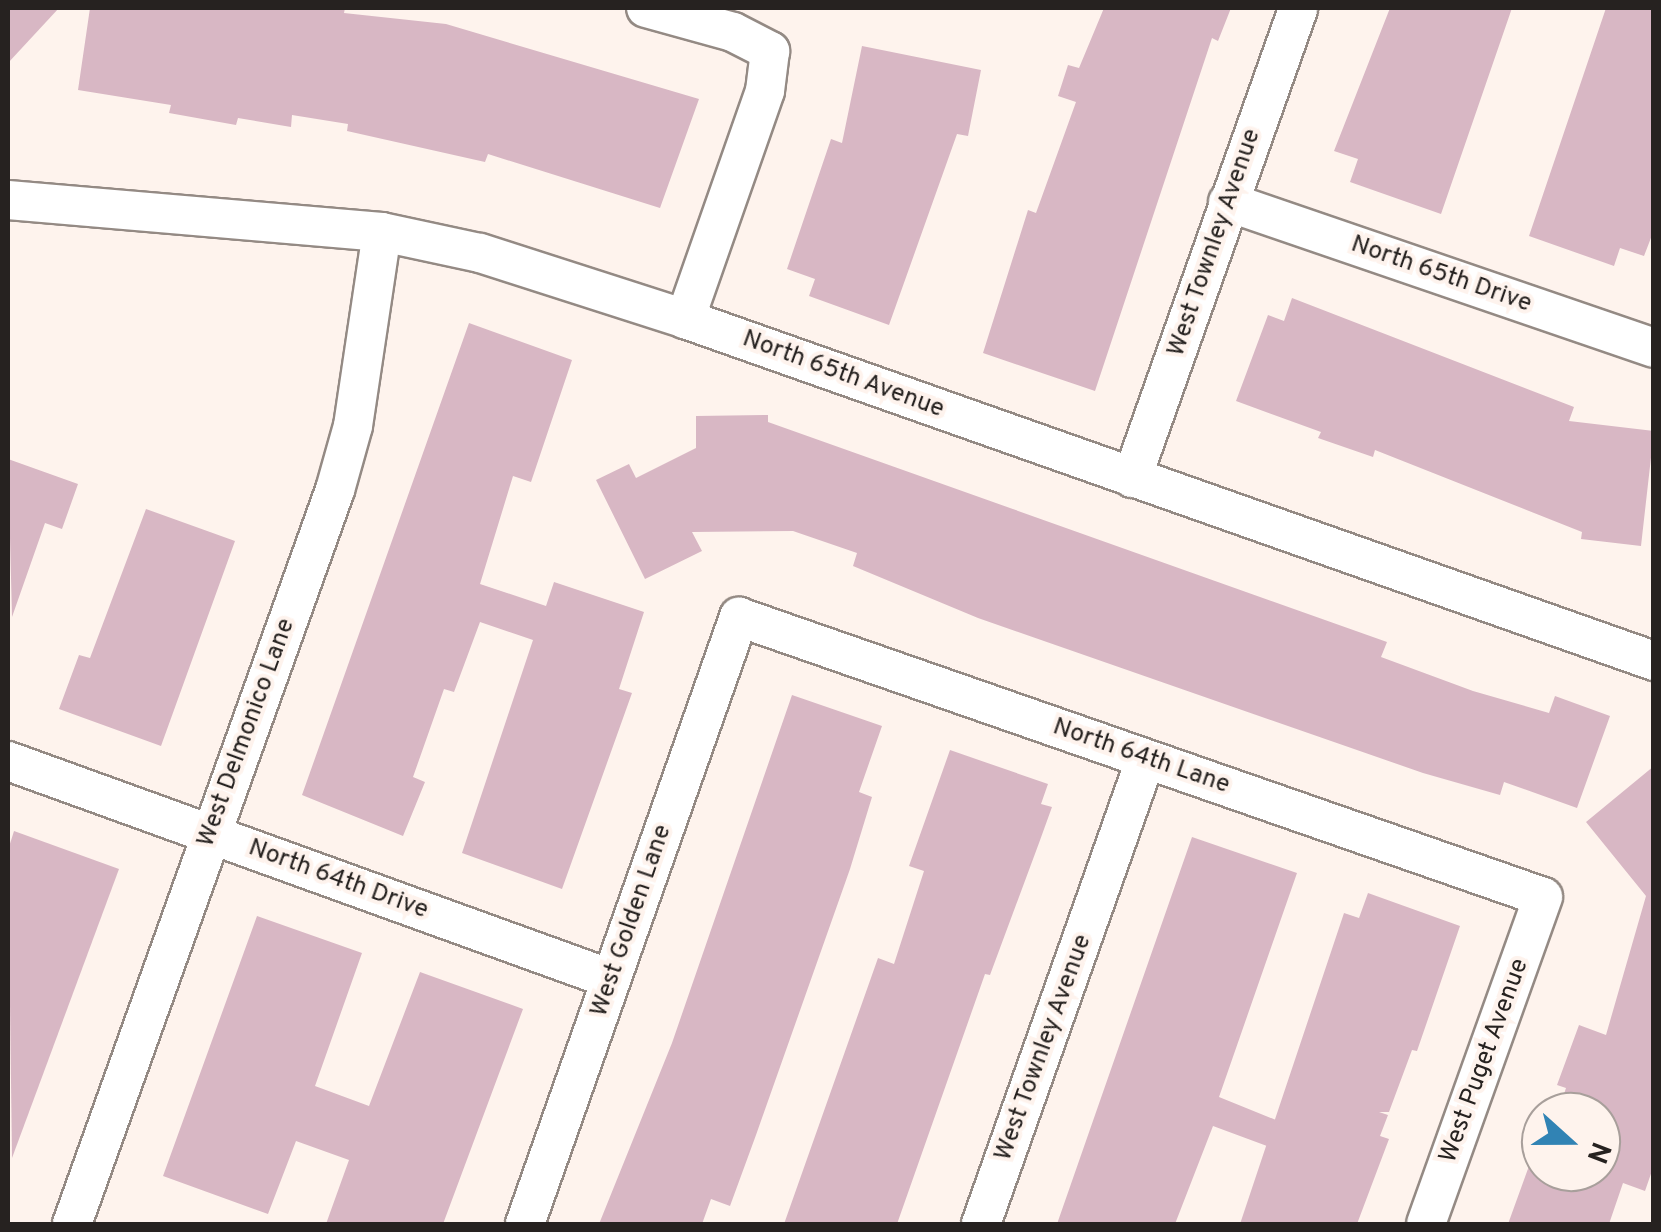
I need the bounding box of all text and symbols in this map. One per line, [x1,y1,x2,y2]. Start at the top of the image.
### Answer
street label: West Townley Avenue [1162,124,1268,362]
street label: North 65th Drive [1347,230,1535,320]
street label: North 65th Avenue [738,324,948,426]
street label: West Delmonico Lane [192,615,302,851]
street label: North 64th Lane [1049,713,1233,801]
street label: West Golden Lane [585,821,679,1021]
street label: North 64th Drive [244,834,432,926]
street label: West Townley Avenue [989,930,1099,1166]
street label: West Puget Avenue [1434,954,1536,1168]
north arrow [1521,1092,1621,1192]
text: N [1577,1136,1618,1168]

